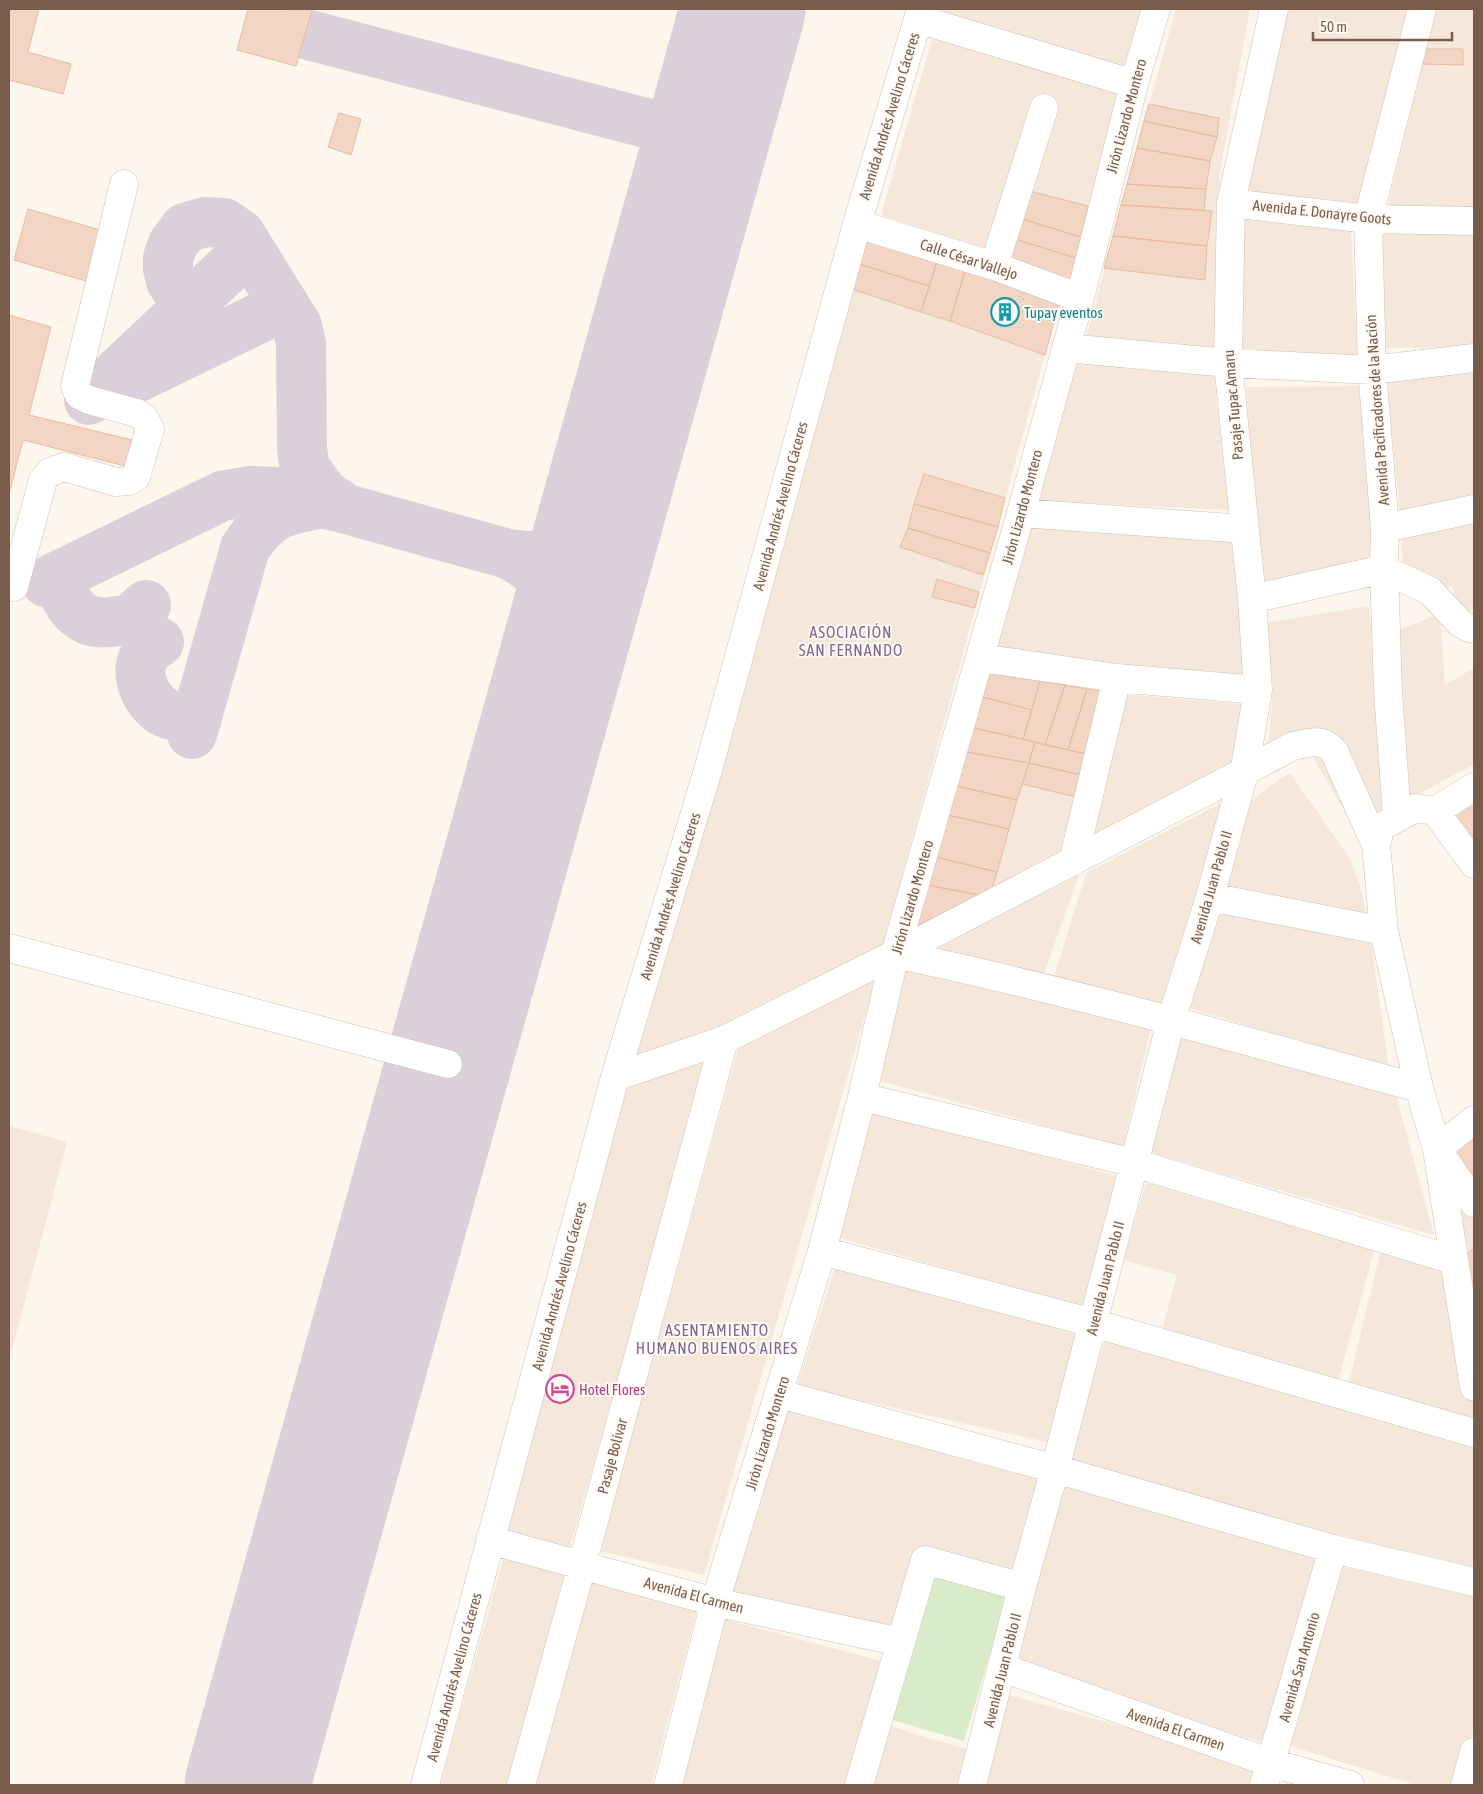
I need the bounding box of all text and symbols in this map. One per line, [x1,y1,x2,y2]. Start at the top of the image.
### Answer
scale bar [1313,10,1452,42]
text: 50 m [1320,18,1347,35]
street label: Avenida Andrés Avelino Cáceres [855,30,923,202]
street label: Jirón Lizardo Montero [1102,57,1150,175]
street label: Avenida E. Donayre Goots [1252,196,1392,228]
street label: Calle César Vallejo [918,235,1020,283]
building icon: Tupay eventos [990,297,1020,327]
place label: Tupay eventos [1024,304,1103,321]
street label: Avenida Pacificadores de la Nación [1362,314,1392,506]
street label: Pasaje Tupac Amaru [1220,349,1246,461]
street label: Avenida Andrés Avelino Cáceres [749,420,811,592]
street label: Jirón Lizardo Montero [998,448,1046,566]
district label: ASOCIACIÓN SAN FERNANDO [799,623,903,659]
street label: Avenida Andrés Avelino Cáceres [636,810,704,982]
street label: Avenida Juan Pablo II [1187,828,1235,946]
street label: Jirón Lizardo Montero [888,838,936,956]
street label: Avenida Andrés Avelino Cáceres [528,1200,590,1372]
street label: Avenida Juan Pablo II [1083,1219,1127,1337]
district label: ASENTAMIENTO HUMANO BUENOS AIRES [636,1321,798,1357]
hotel icon: Hotel Flores [545,1374,575,1404]
street label: Jirón Lizardo Montero [742,1374,792,1492]
place label: Hotel Flores [579,1381,645,1398]
street label: Pasaje Bolívar [594,1416,630,1496]
street label: Avenida El Carmen [642,1574,746,1616]
street label: Avenida Andrés Avelino Cáceres [423,1591,485,1763]
street label: Avenida San Antonio [1275,1610,1323,1724]
street label: Avenida Juan Pablo II [980,1611,1024,1729]
street label: Avenida El Carmen [1125,1704,1227,1754]

